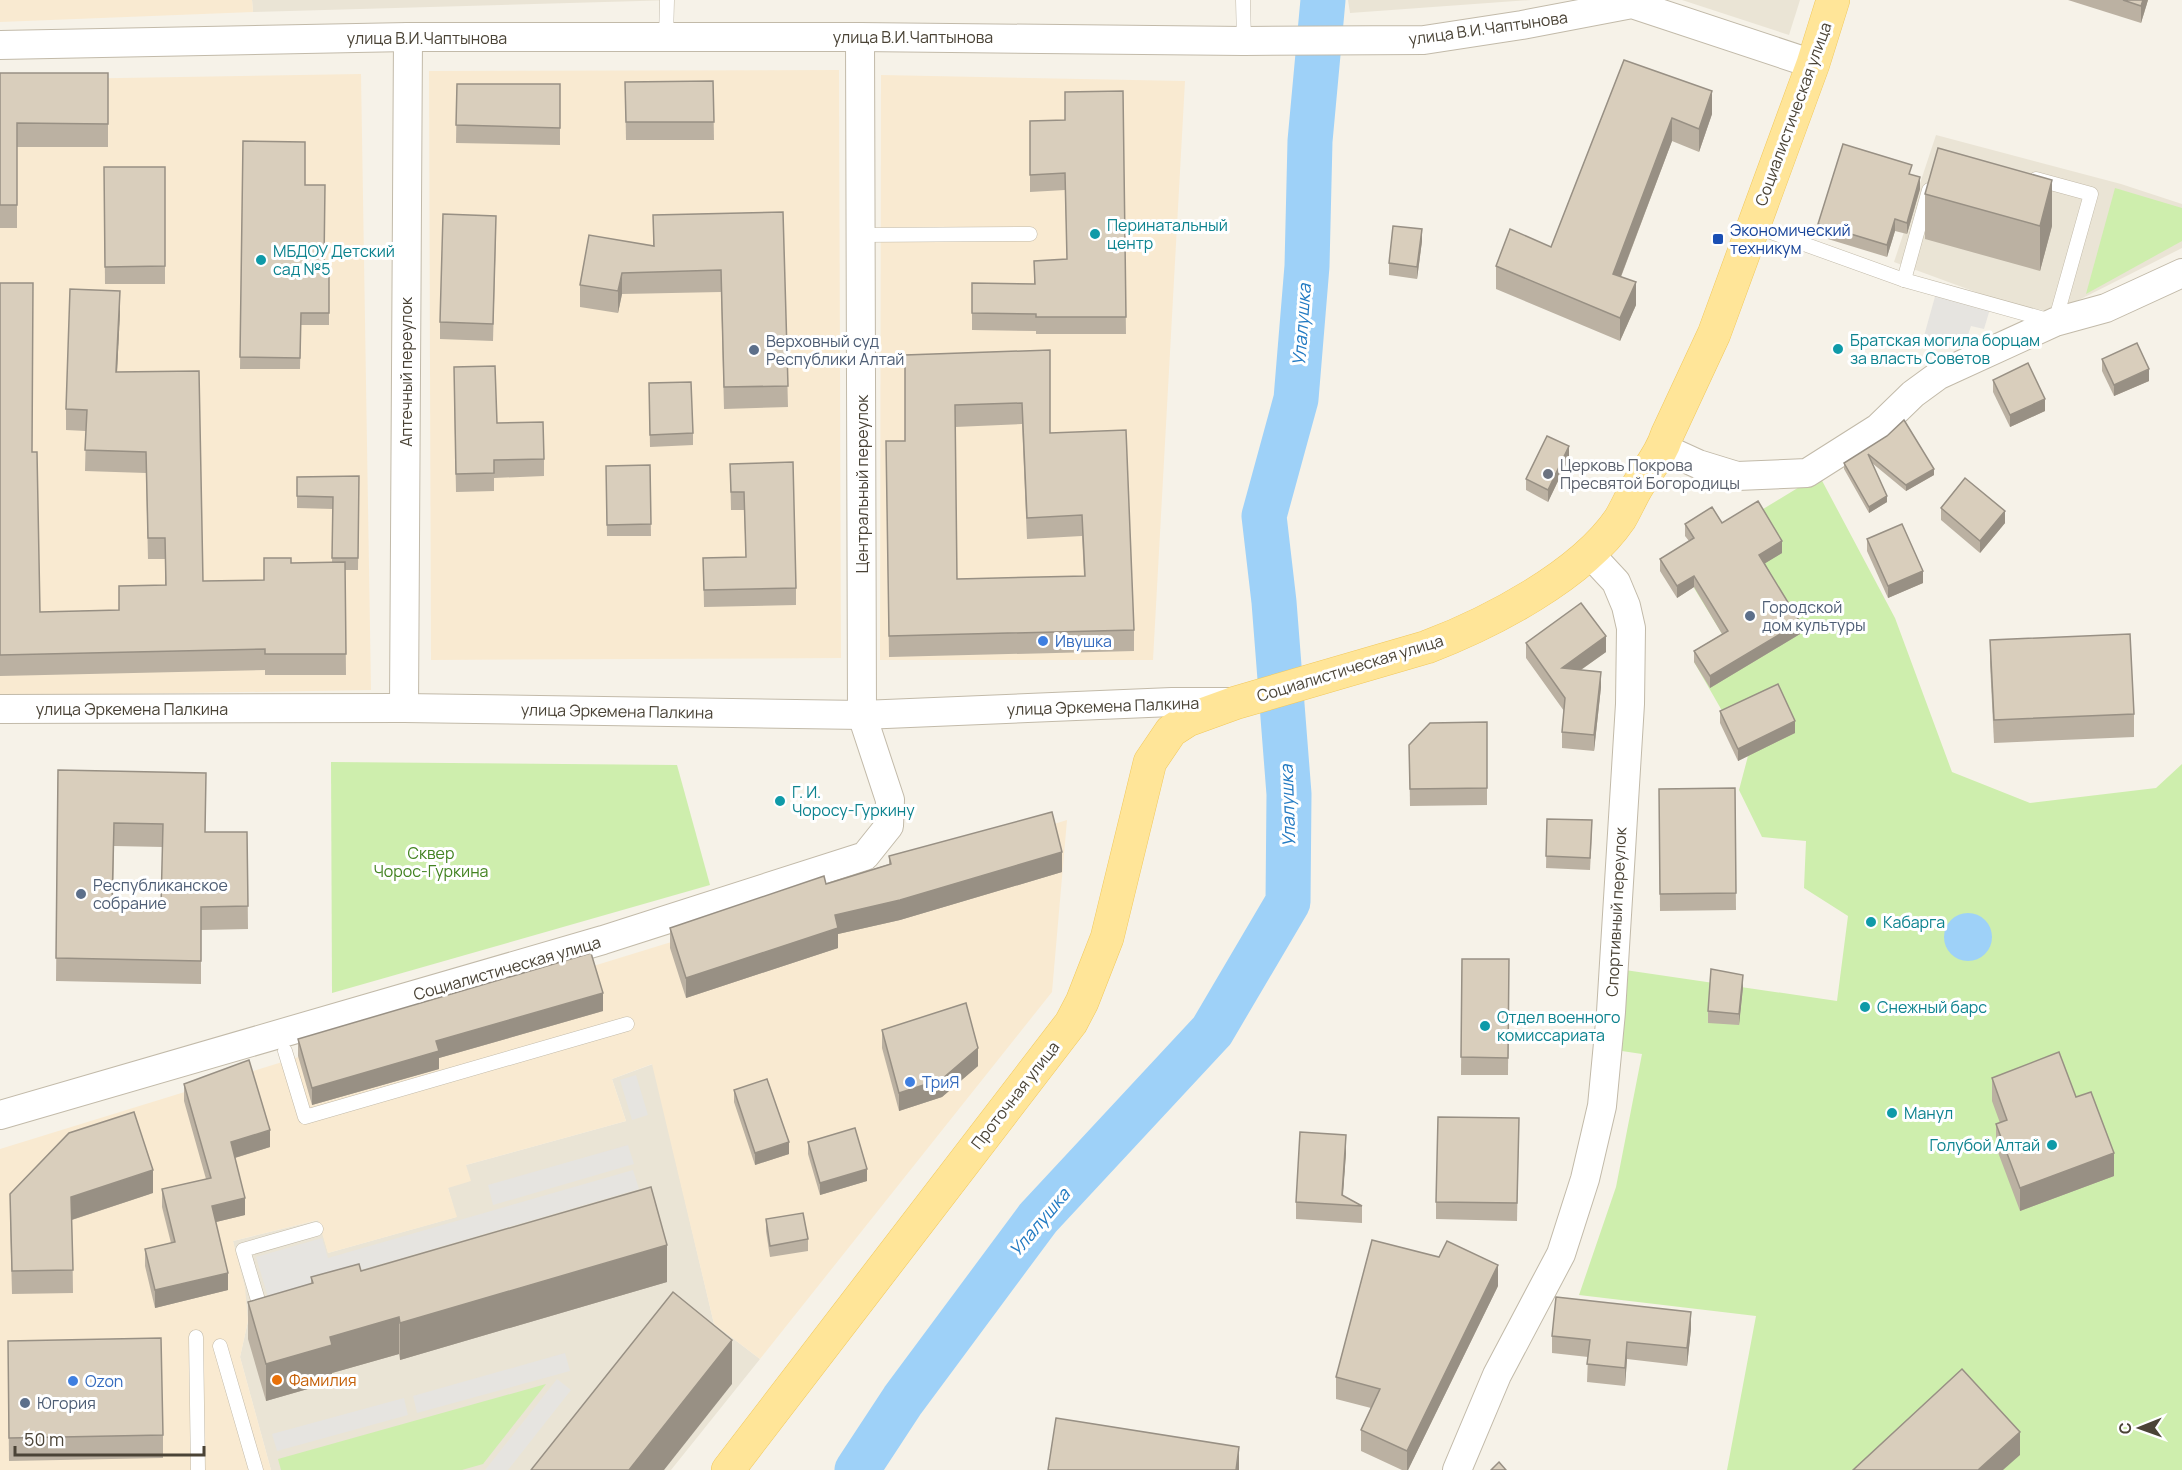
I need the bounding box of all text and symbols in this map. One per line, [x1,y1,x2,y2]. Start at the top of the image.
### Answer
street label: улица В.И.Чаптынова [1407,6,1569,50]
street label: Социалистическая улица [1750,19,1836,209]
street label: улица В.И.Чаптынова [833,26,993,48]
street label: улица В.И.Чаптынова [347,27,507,49]
place label: Перинатальный центр [1107,214,1228,254]
place label: Экономический техникум [1730,219,1851,259]
marker: Перинатальный центр [1088,227,1102,241]
marker: Экономический техникум [1711,232,1725,246]
place label: МБДОУ Детский сад №5 [273,240,395,280]
marker: МБДОУ Детский сад №5 [254,253,268,267]
water label: Улалушка [1286,282,1316,367]
street label: Аптечный переулок [395,296,417,447]
place label: Братская могила борцам за власть Советов [1850,329,2040,369]
place label: Верховный суд Республики Алтай [766,330,904,370]
marker: Братская могила борцам за власть Советов [1831,342,1845,356]
marker: Верховный суд Республики Алтай [747,343,761,357]
street label: Центральный переулок [851,394,873,573]
place label: Церковь Покрова Пресвятой Богородицы [1560,454,1740,494]
marker: Церковь Покрова Пресвятой Богородицы [1541,467,1555,481]
place label: Городской дом культуры [1762,596,1866,636]
marker: Городской дом культуры [1743,609,1757,623]
street label: Социалистическая улица [1254,629,1446,707]
place label: Ивушка [1055,630,1112,652]
marker: Ивушка [1036,634,1050,648]
street label: улица Эркемена Палкина [1006,692,1200,720]
street label: улица Эркемена Палкина [36,698,228,720]
street label: улица Эркемена Палкина [521,698,713,724]
water label: Улалушка [1274,763,1300,848]
place label: Г. И. Чоросу-Гуркину [792,781,915,821]
marker: Г. И. Чоросу-Гуркину [773,794,787,808]
street label: Спортивный переулок [1601,826,1631,997]
park label: Сквер Чорос-Гуркина [374,842,488,882]
place label: Республиканское собрание [93,874,228,914]
marker: Республиканское собрание [74,887,88,901]
place label: Кабарга [1883,911,1945,933]
marker: Кабарга [1864,915,1878,929]
street label: Социалистическая улица [411,931,603,1005]
place label: Снежный барс [1877,996,1987,1018]
marker: Снежный барс [1858,1000,1872,1014]
place label: Отдел военного комиссариата [1497,1006,1620,1046]
marker: Отдел военного комиссариата [1478,1019,1492,1033]
street label: Проточная улица [966,1036,1064,1154]
place label: ТриЯ [922,1071,959,1093]
marker: ТриЯ [903,1075,917,1089]
place label: Манул [1904,1102,1953,1124]
marker: Манул [1885,1106,1899,1120]
place label: Голубой Алтай [1929,1134,2040,1156]
marker: Голубой Алтай [2045,1138,2059,1152]
water label: Улалушка [1003,1182,1075,1261]
place label: Фамилия [289,1369,357,1391]
place label: Ozon [85,1370,123,1392]
marker: Фамилия [270,1373,284,1387]
marker: Ozon [66,1374,80,1388]
place label: Югория [37,1392,96,1414]
marker: Югория [18,1396,32,1410]
north arrow [2110,1398,2170,1458]
scale bar [15,1419,204,1457]
text: С [2114,1422,2136,1434]
text: 50 m [24,1427,64,1451]

